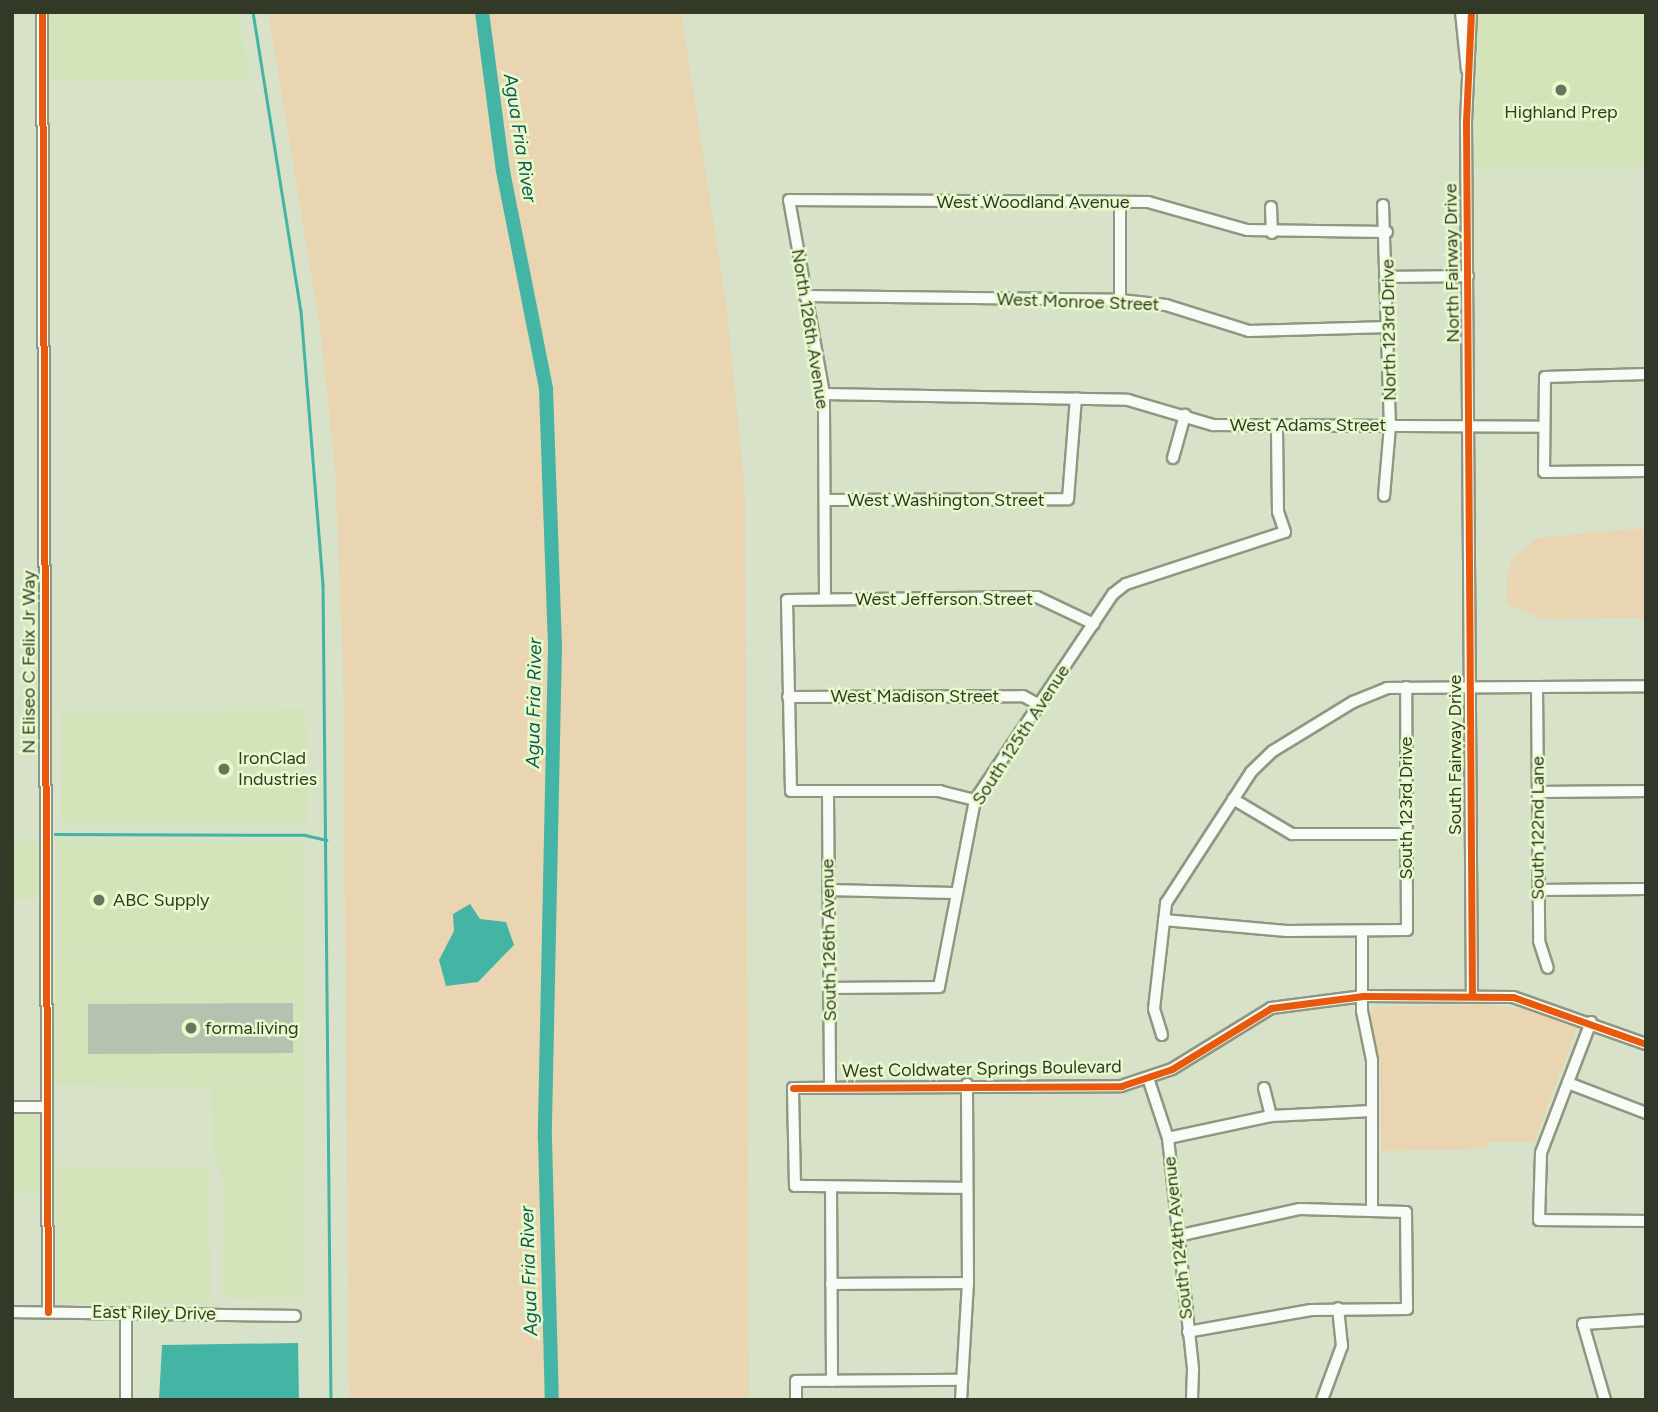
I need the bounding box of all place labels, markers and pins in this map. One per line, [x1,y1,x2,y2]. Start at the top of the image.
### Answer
marker: Highland Prep [1553,82,1569,98]
place label: Highland Prep [1504,101,1618,123]
place label: IronClad Industries [238,748,317,790]
marker: IronClad Industries [216,761,232,777]
place label: ABC Supply [113,889,209,911]
marker: ABC Supply [91,892,107,908]
place label: forma.living [205,1017,299,1039]
marker: forma.living [183,1020,199,1036]

